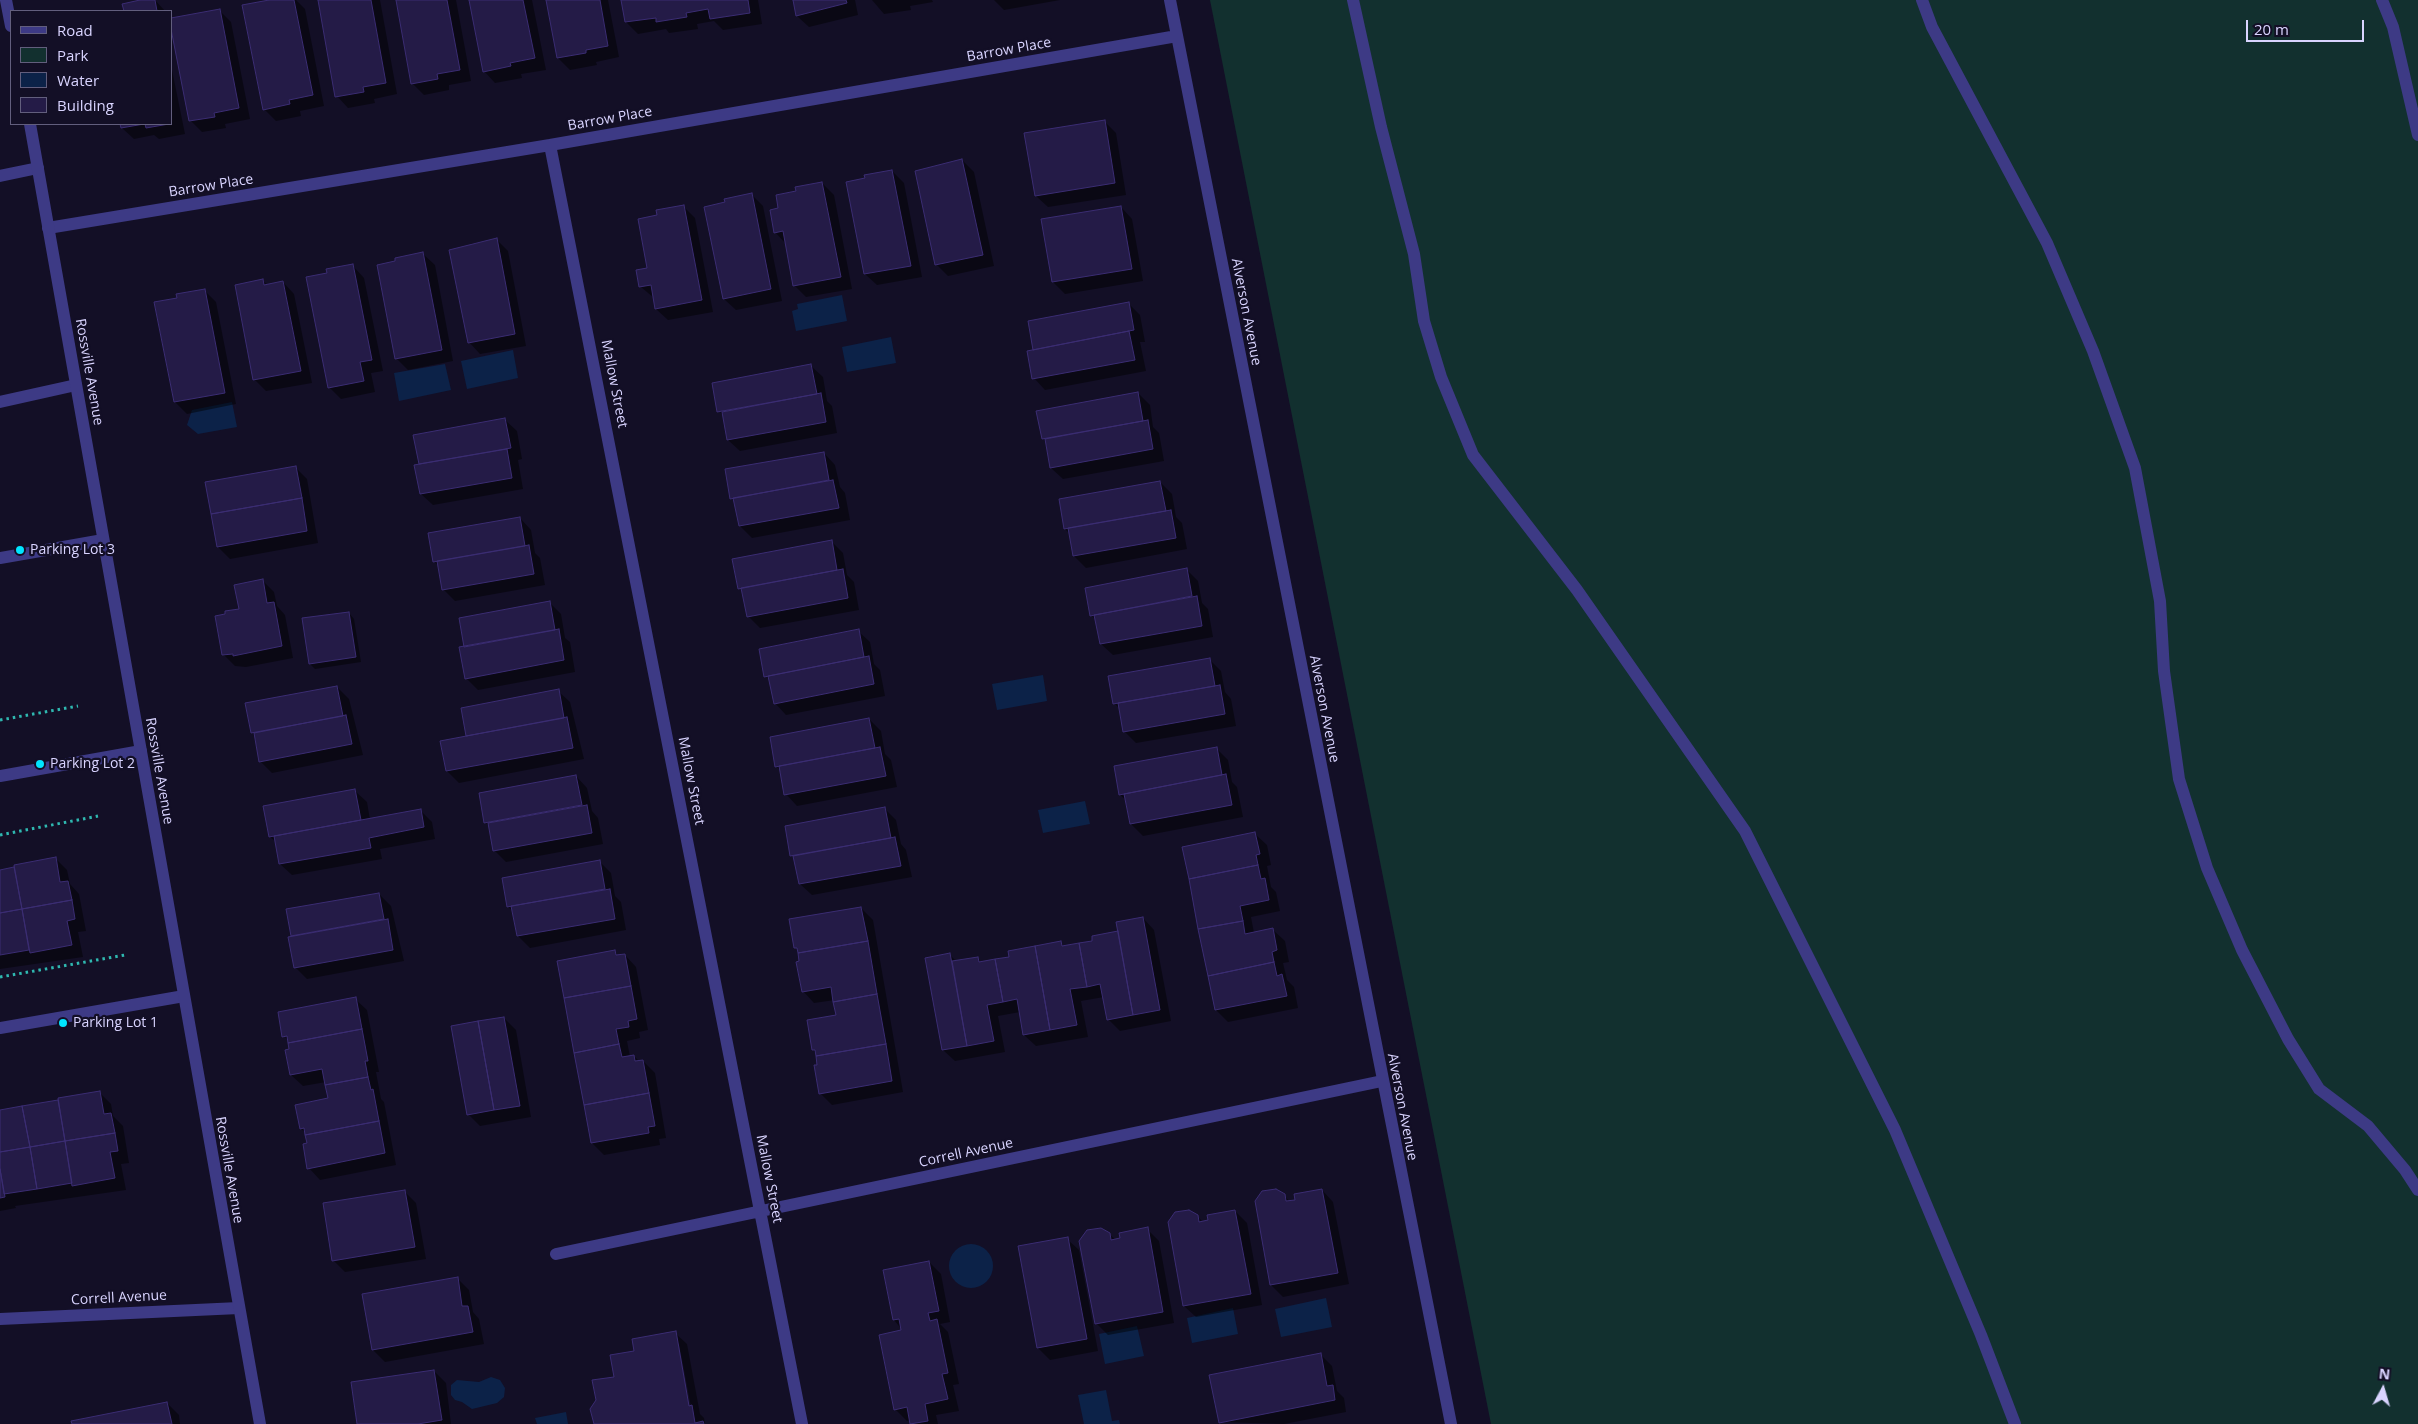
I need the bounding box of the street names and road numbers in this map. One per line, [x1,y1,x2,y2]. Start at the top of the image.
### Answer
street label: Barrow Place [965,34,1053,66]
street label: Barrow Place [566,103,654,135]
street label: Barrow Place [167,171,255,201]
street label: Alverson Avenue [1227,257,1265,367]
street label: Rossville Avenue [71,317,107,427]
street label: Mallow Street [597,338,631,430]
street label: Alverson Avenue [1305,654,1343,764]
street label: Rossville Avenue [141,716,177,826]
street label: Mallow Street [674,735,708,827]
street label: Alverson Avenue [1383,1052,1421,1162]
street label: Rossville Avenue [211,1115,247,1225]
street label: Mallow Street [752,1133,786,1225]
street label: Correll Avenue [917,1135,1015,1171]
street label: Correll Avenue [71,1287,167,1309]

